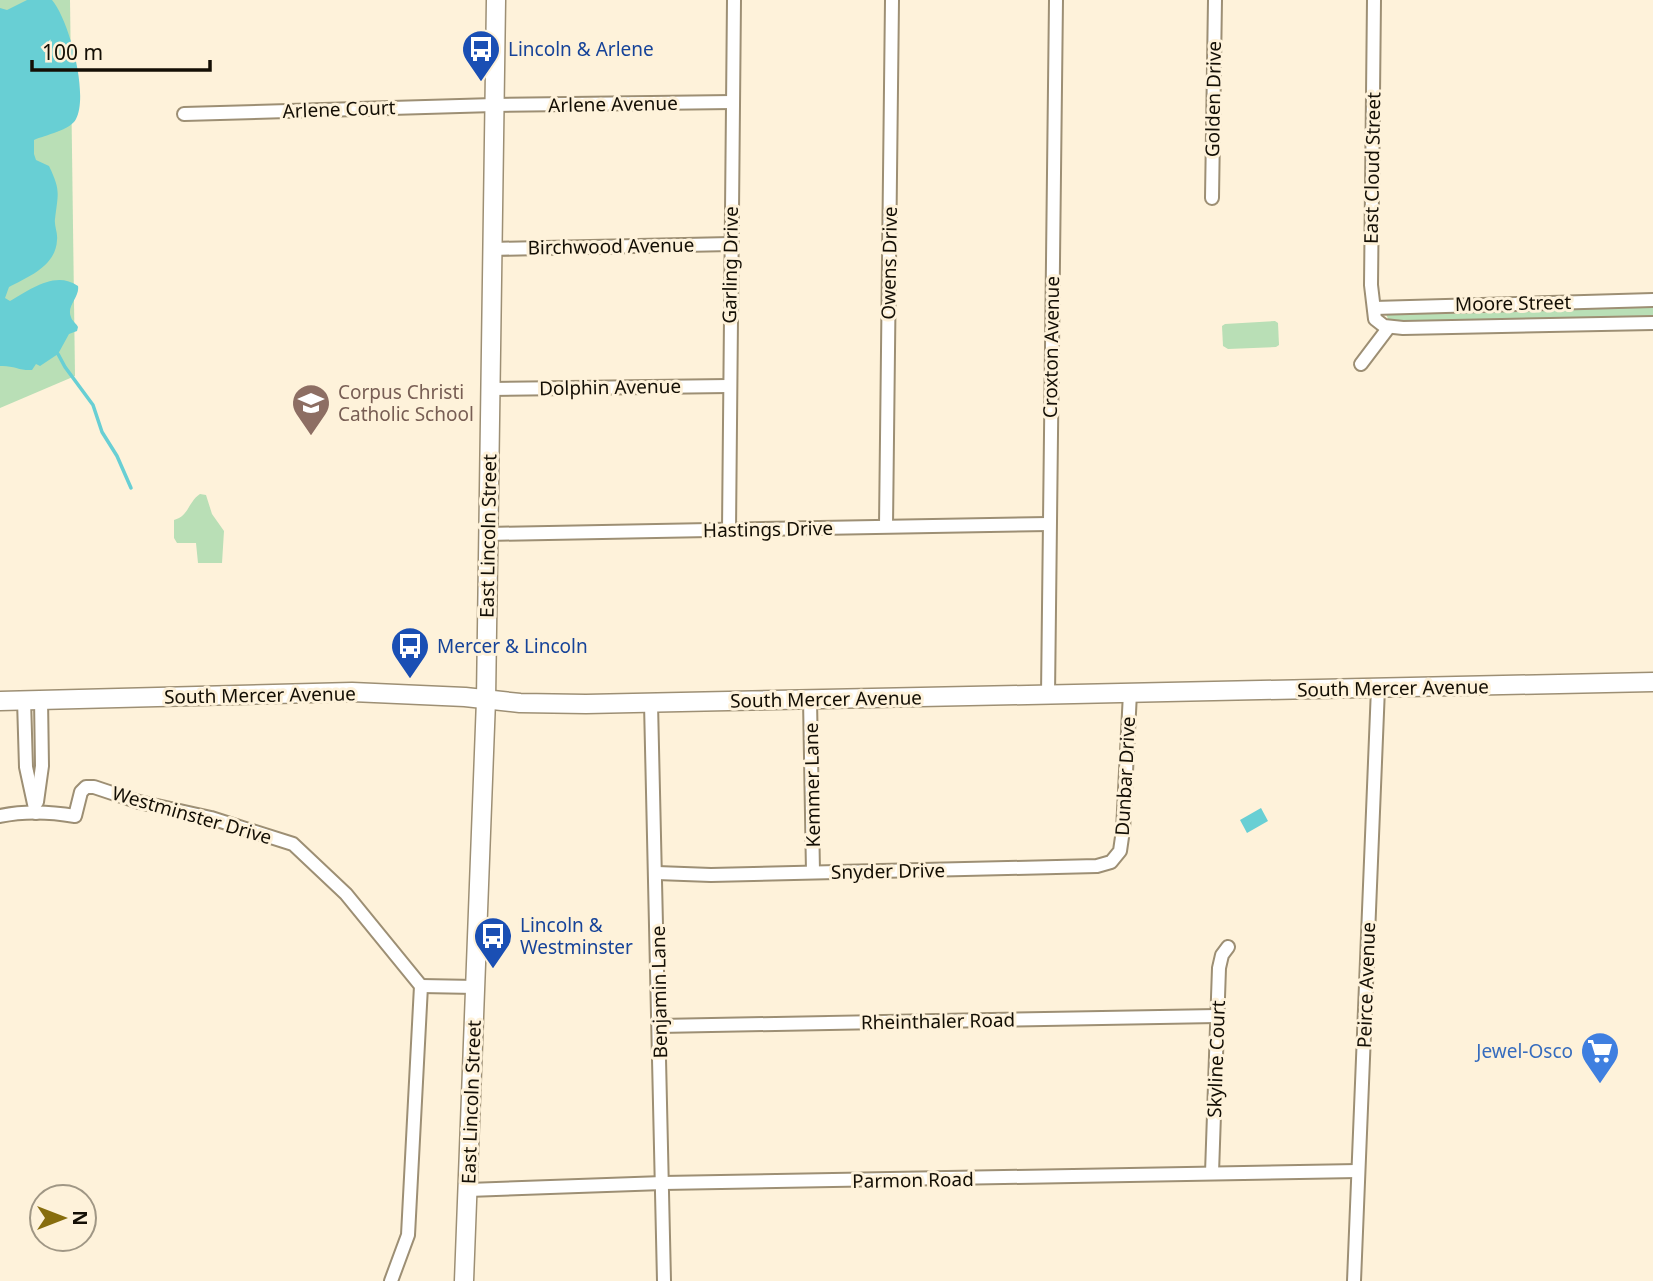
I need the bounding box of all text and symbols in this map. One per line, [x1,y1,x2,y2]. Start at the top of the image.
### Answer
scale bar [32,28,210,72]
bus stop icon: Lincoln & Arlene [460,28,502,83]
place label: Lincoln & Arlene [508,36,654,62]
text: 100 m [42,38,103,66]
street label: Golden Drive [1199,41,1227,157]
street label: Arlene Avenue [548,90,678,118]
street label: East Cloud Street [1358,92,1386,244]
street label: Arlene Court [282,94,396,124]
street label: Garling Drive [716,206,744,324]
street label: Owens Drive [875,206,903,320]
street label: Birchwood Avenue [527,232,695,260]
street label: Croxton Avenue [1037,276,1065,418]
street label: Moore Street [1455,289,1572,317]
street label: Dolphin Avenue [539,373,681,401]
place label: Corpus Christi Catholic School [338,379,474,427]
school or university icon: Corpus Christi Catholic School [290,382,332,437]
street label: East Lincoln Street [474,454,502,618]
street label: Hastings Drive [703,515,833,543]
bus stop icon: Mercer & Lincoln [389,625,431,680]
place label: Mercer & Lincoln [437,633,588,659]
street label: South Mercer Avenue [1297,673,1489,703]
street label: South Mercer Avenue [164,680,356,710]
street label: South Mercer Avenue [730,684,922,714]
street label: Dunbar Drive [1109,716,1141,836]
street label: Kemmer Lane [798,722,826,848]
street label: Westminster Drive [109,780,275,850]
street label: Snyder Drive [831,857,945,885]
place label: Lincoln & Westminster [520,912,633,960]
bus stop icon: Lincoln & Westminster [472,915,514,970]
street label: Peirce Avenue [1351,922,1381,1048]
street label: Benjamin Lane [645,925,673,1059]
street label: Skyline Court [1201,1000,1231,1118]
street label: Rheinthaler Road [861,1007,1015,1035]
street label: East Lincoln Street [455,1019,487,1184]
supermarket icon: Jewel-Osco [1579,1030,1621,1085]
place label: Jewel-Osco [1474,1038,1573,1064]
street label: Parmon Road [852,1166,974,1194]
north arrow [28,1183,98,1253]
text: N [67,1210,93,1226]

